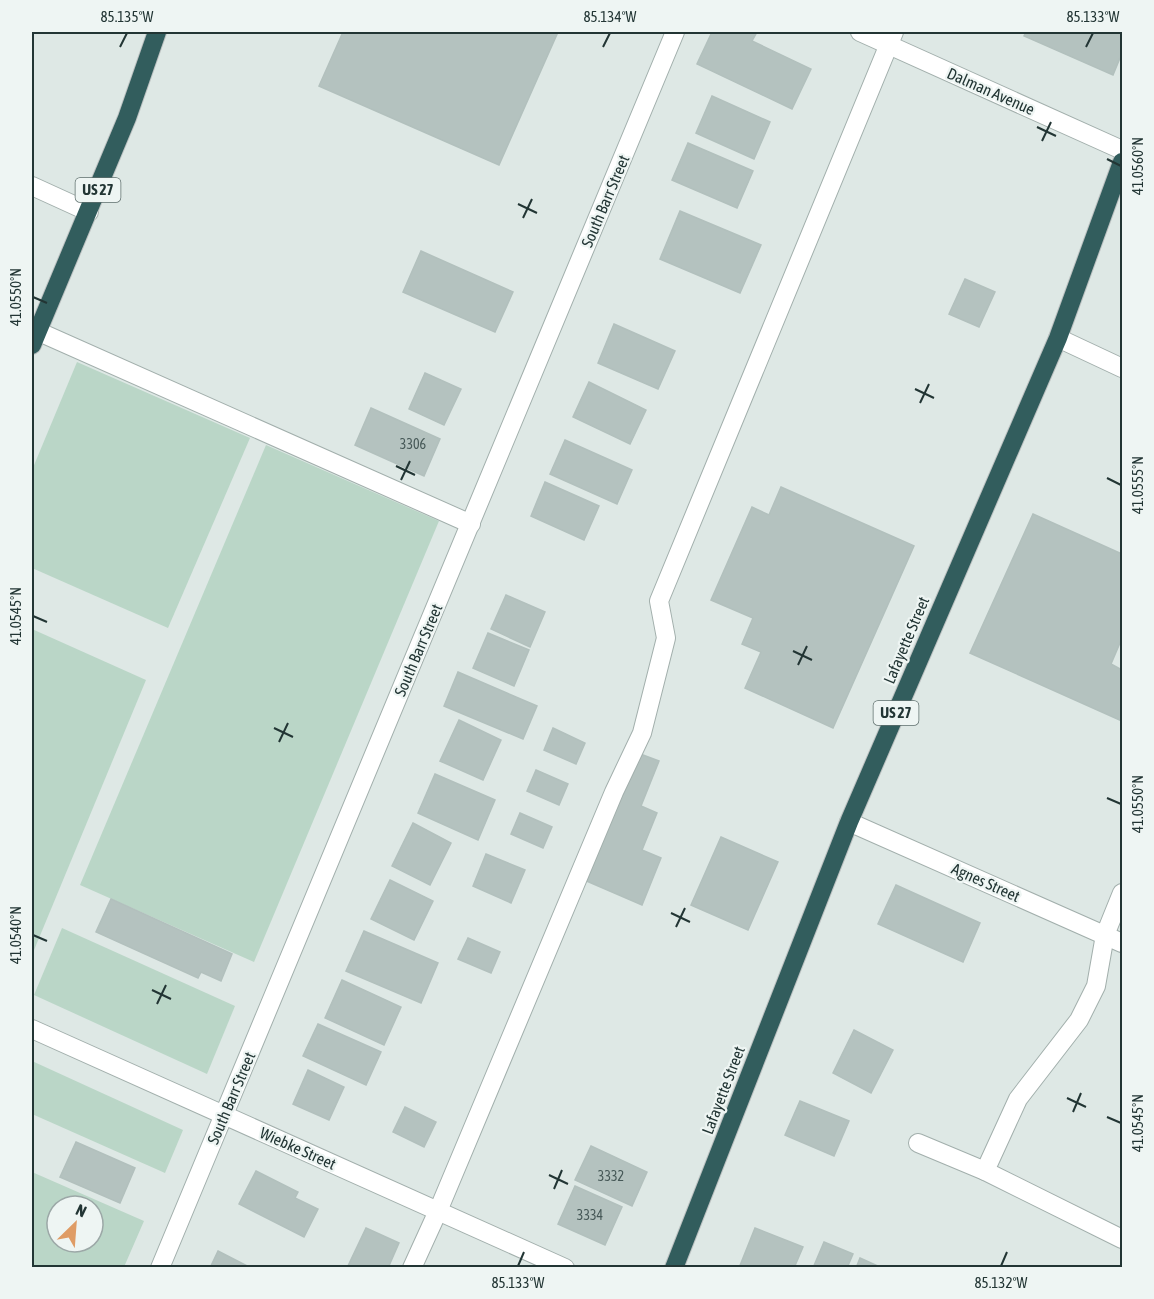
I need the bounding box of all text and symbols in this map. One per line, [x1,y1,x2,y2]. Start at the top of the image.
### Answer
text: 85.135°W [101,8,154,25]
text: 85.134°W [584,8,637,25]
text: 85.133°W [1067,8,1120,25]
street label: Dalman Avenue [944,64,1038,118]
text: 41.0560°N [1129,137,1146,195]
street label: South Barr Street [578,152,633,250]
road number: US 27 [76,178,120,202]
text: 41.0550°N [7,268,24,326]
house number: 3306 [400,436,427,452]
text: 41.0555°N [1129,456,1146,514]
text: 41.0545°N [7,587,24,645]
street label: Lafayette Street [880,593,933,687]
street label: South Barr Street [391,601,446,699]
road number: US 27 [874,701,918,725]
text: 41.0550°N [1129,775,1146,833]
street label: Agnes Street [949,859,1023,906]
text: 41.0540°N [7,906,24,964]
street label: Lafayette Street [698,1043,749,1137]
street label: South Barr Street [204,1049,259,1147]
text: 41.0545°N [1129,1094,1146,1152]
street label: Wiebke Street [257,1123,339,1173]
house number: 3332 [598,1168,624,1184]
north arrow [45,1194,105,1254]
text: N [73,1200,89,1221]
house number: 3334 [577,1207,604,1223]
text: 85.133°W [492,1274,545,1291]
text: 85.132°W [975,1274,1028,1291]

